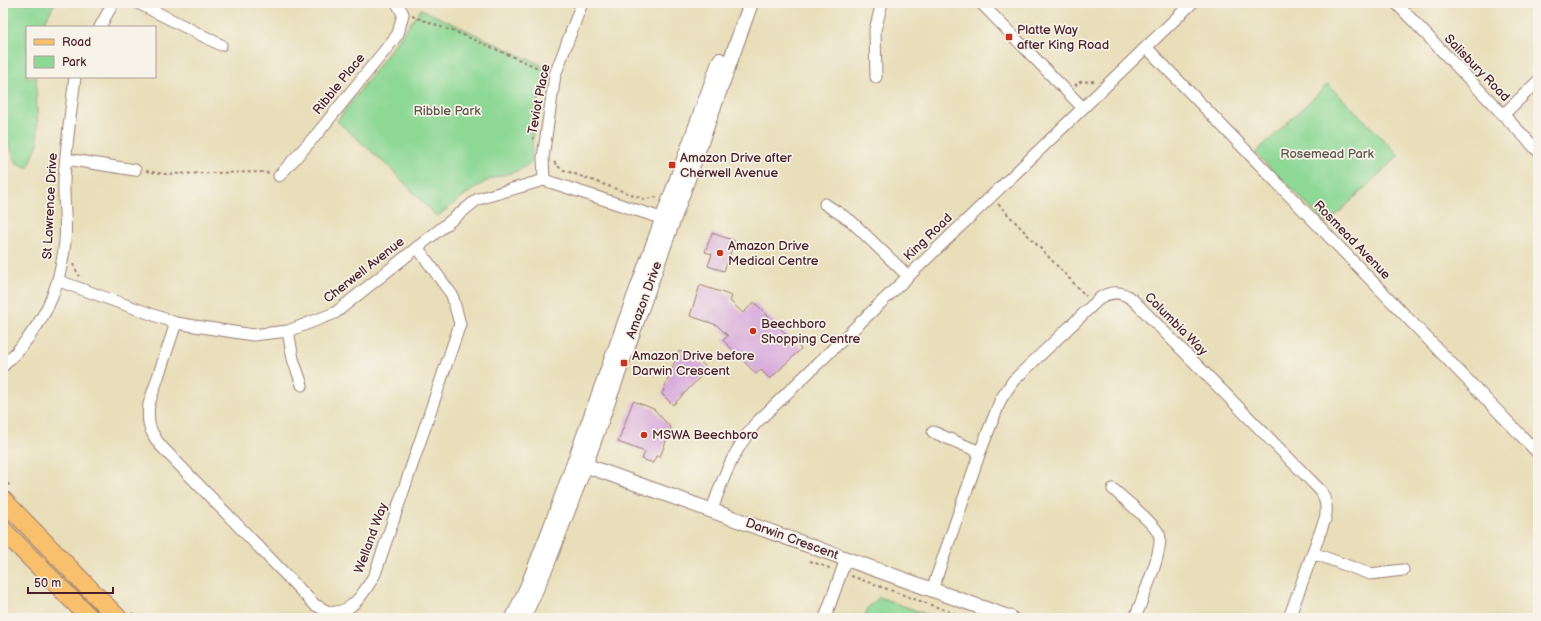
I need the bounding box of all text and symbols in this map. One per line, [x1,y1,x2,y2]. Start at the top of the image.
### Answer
place label: Platte Way after King Road [1017,22,1109,53]
legend [26,26,156,78]
street label: Salisbury Road [1441,31,1513,105]
marker: Platte Way after King Road [1004,32,1014,42]
text: Road [62,35,91,50]
street label: Ribble Place [310,50,369,118]
text: Park [62,55,86,70]
street label: Teviot Place [524,62,554,135]
park label: Ribble Park [413,103,481,119]
park label: Rosemead Park [1280,146,1374,162]
place label: Amazon Drive after Cherwell Avenue [680,150,792,181]
street label: St Lawrence Drive [39,152,61,260]
marker: Amazon Drive after Cherwell Avenue [667,160,677,170]
street label: Rosmead Avenue [1310,197,1394,283]
street label: King Road [900,210,956,264]
street label: Cherwell Avenue [320,233,408,307]
place label: Amazon Drive Medical Centre [728,238,819,269]
marker: Amazon Drive Medical Centre [715,248,725,258]
street label: Amazon Drive [623,259,665,341]
street label: Columbia Way [1141,289,1211,359]
place label: Beechboro Shopping Centre [761,316,861,347]
marker: Beechboro Shopping Centre [748,326,758,336]
place label: Amazon Drive before Darwin Crescent [632,348,755,379]
marker: Amazon Drive before Darwin Crescent [619,358,629,368]
place label: MSWA Beechboro [652,427,758,443]
marker: MSWA Beechboro [639,430,649,440]
street label: Welland Way [351,500,391,576]
street label: Darwin Crescent [743,515,841,563]
scale bar [28,569,113,595]
text: 50 m [34,576,61,591]

